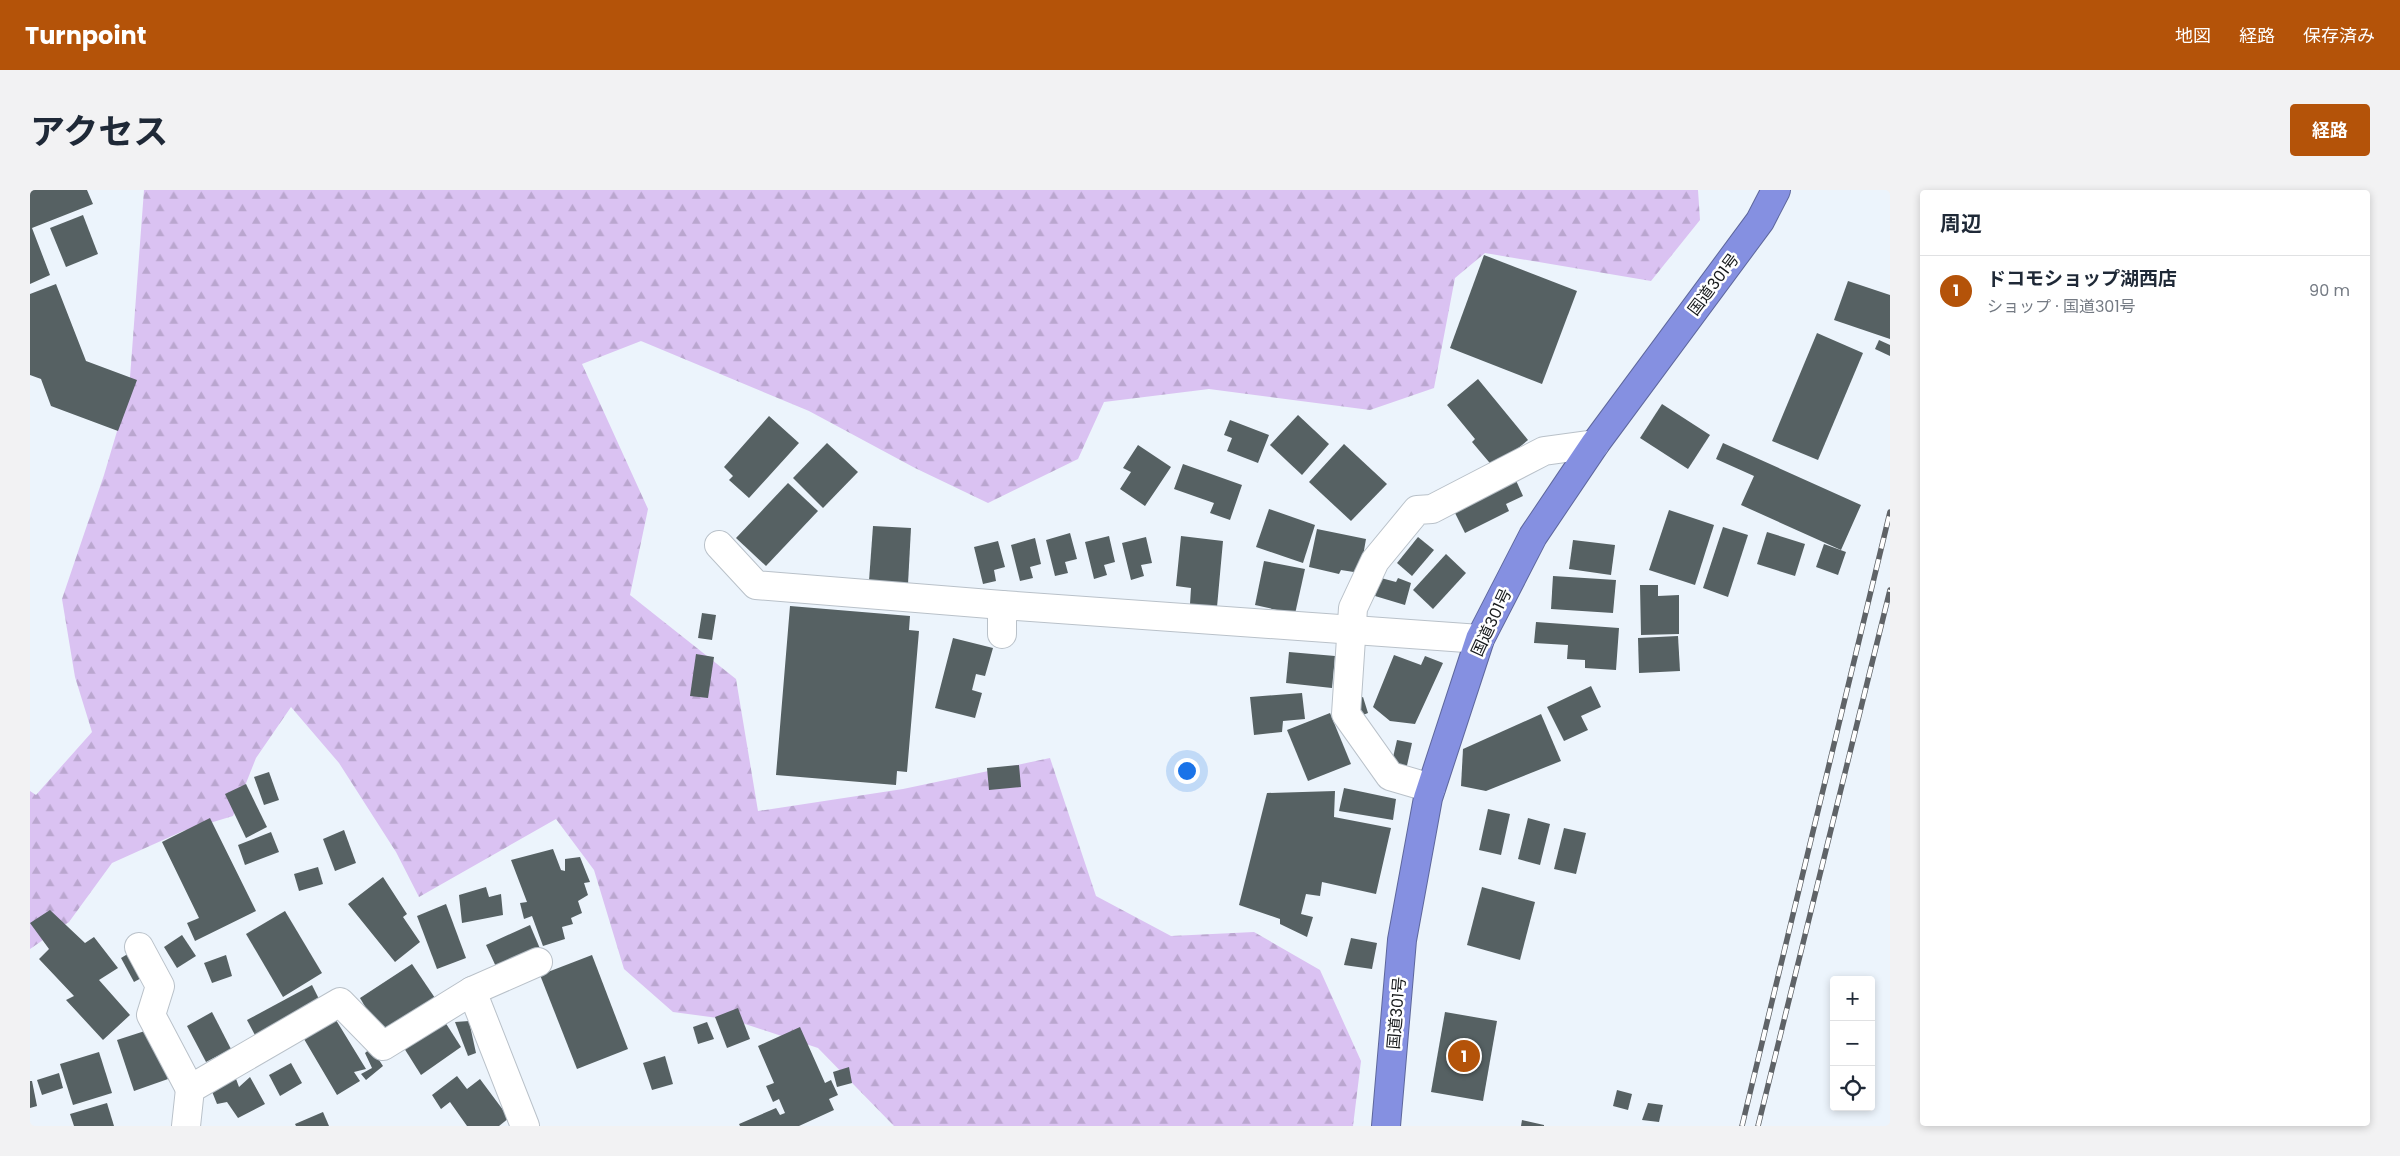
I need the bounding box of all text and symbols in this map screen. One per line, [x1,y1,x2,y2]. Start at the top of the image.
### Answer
text: Turnpoint [25,19,146,52]
text: 地図 [2175,23,2211,48]
text: 経路 [2239,23,2275,48]
text: 保存済み [2303,23,2375,48]
button: 経路 [2290,104,2370,156]
text: アクセス [30,107,168,156]
text: 周辺 [1940,209,1982,238]
street label: 国道301号 [1682,248,1744,320]
text: ドコモショップ湖西店 [1987,265,2177,292]
text: 1 [1953,279,1959,302]
text: 90 m [2309,279,2350,302]
text: ショップ · 国道301号 [1987,295,2136,318]
street label: 国道301号 [1466,584,1517,660]
your location [1174,758,1200,784]
street label: 国道301号 [1382,976,1411,1050]
map controls [1830,976,1875,1111]
button: + [1830,976,1875,1021]
button: − [1830,1021,1875,1066]
pin: 1 [1448,1037,1480,1075]
button: locate [1830,1066,1875,1111]

